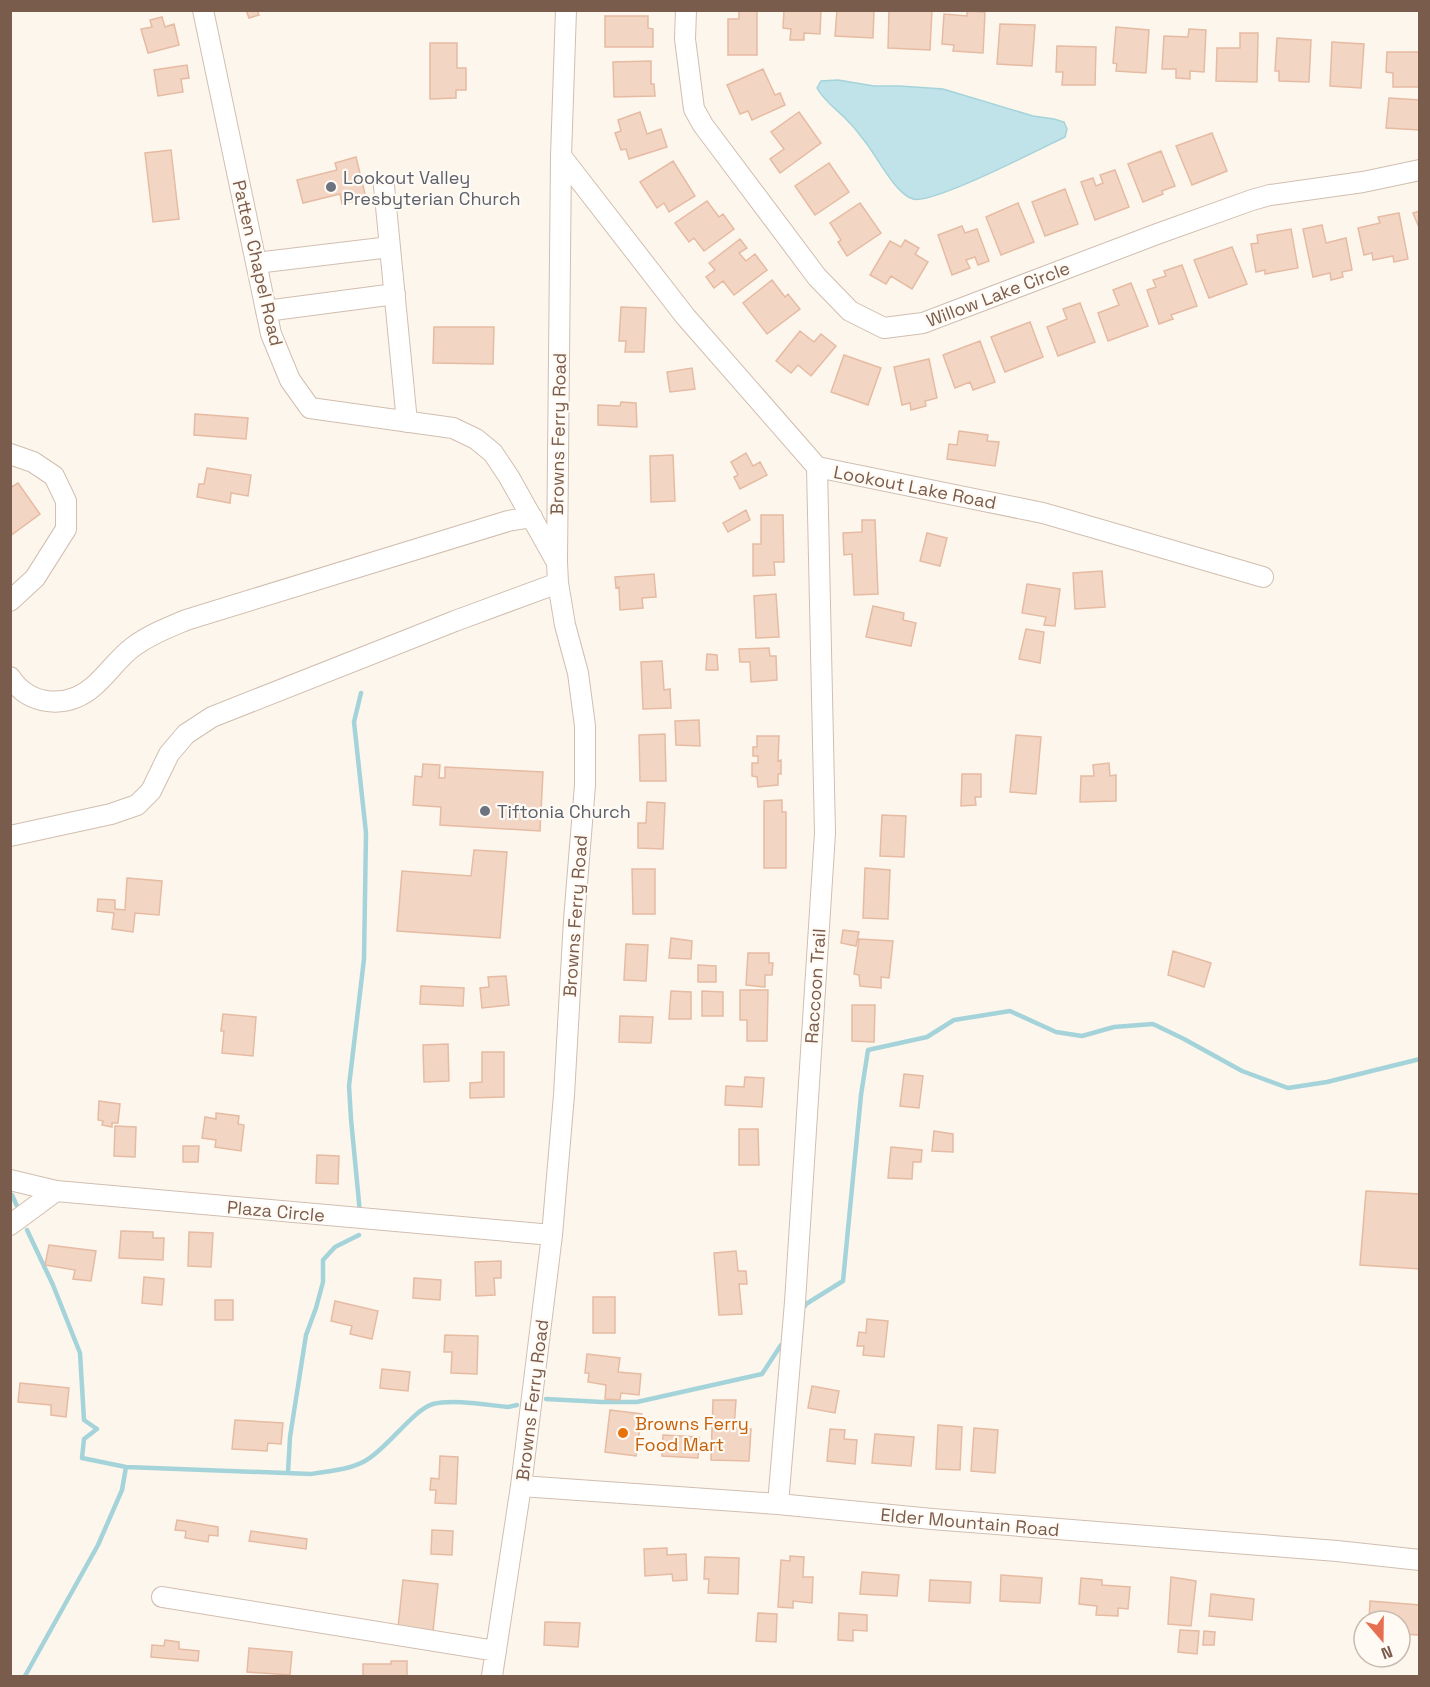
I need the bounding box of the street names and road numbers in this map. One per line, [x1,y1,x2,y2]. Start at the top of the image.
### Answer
street label: Patten Chapel Road [228,178,288,348]
street label: Willow Lake Circle [923,256,1073,332]
street label: Browns Ferry Road [545,353,571,515]
street label: Lookout Lake Road [832,460,998,514]
street label: Browns Ferry Road [558,834,592,998]
street label: Raccoon Trail [800,928,830,1044]
street label: Plaza Circle [226,1195,326,1227]
street label: Browns Ferry Road [511,1318,553,1482]
street label: Elder Mountain Road [880,1503,1060,1541]

